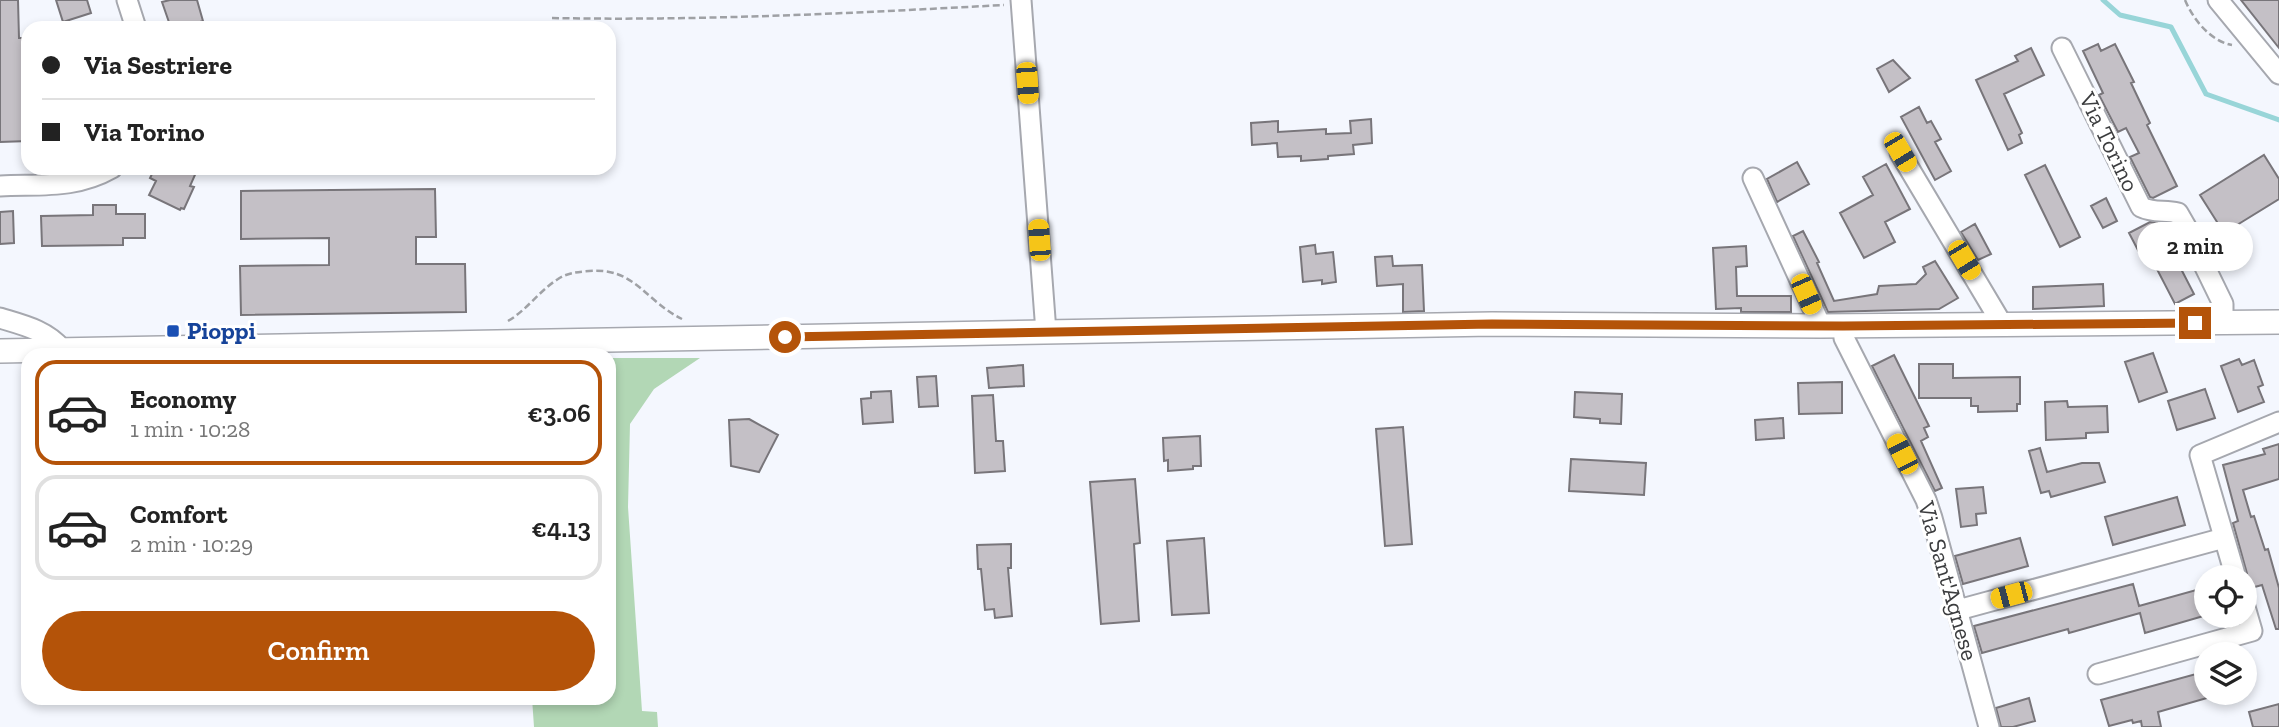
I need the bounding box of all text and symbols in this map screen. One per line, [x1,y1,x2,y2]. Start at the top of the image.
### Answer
text: Via Sestriere [84,49,232,81]
car [1016,61,1039,105]
street label: Via Torino [2073,86,2146,196]
text: Via Torino [84,116,205,148]
car [1881,129,1920,175]
car [1028,218,1051,262]
callout: 2 min [2137,222,2253,270]
text: 2 min [2166,232,2224,260]
car [1945,237,1984,283]
car [1788,271,1825,317]
route end [2179,307,2211,339]
place label: Pioppi [187,316,256,345]
route start [769,321,801,353]
marker: Pioppi [165,323,181,339]
icon: car [46,381,109,444]
text: Economy [130,383,236,415]
text: €3.06 [527,397,591,429]
text: 1 min · 10:28 [130,415,251,443]
car [1884,431,1921,477]
icon: car [46,496,109,559]
street label: Via Sant'Agnese [1912,497,1985,664]
text: Comfort [130,498,227,530]
text: €4.13 [531,512,591,544]
text: 2 min · 10:29 [130,530,253,558]
map controls [2194,565,2257,705]
button: locate [2194,565,2257,628]
car [1988,579,2035,611]
button: Confirm [42,611,595,691]
button: layers [2194,642,2257,705]

